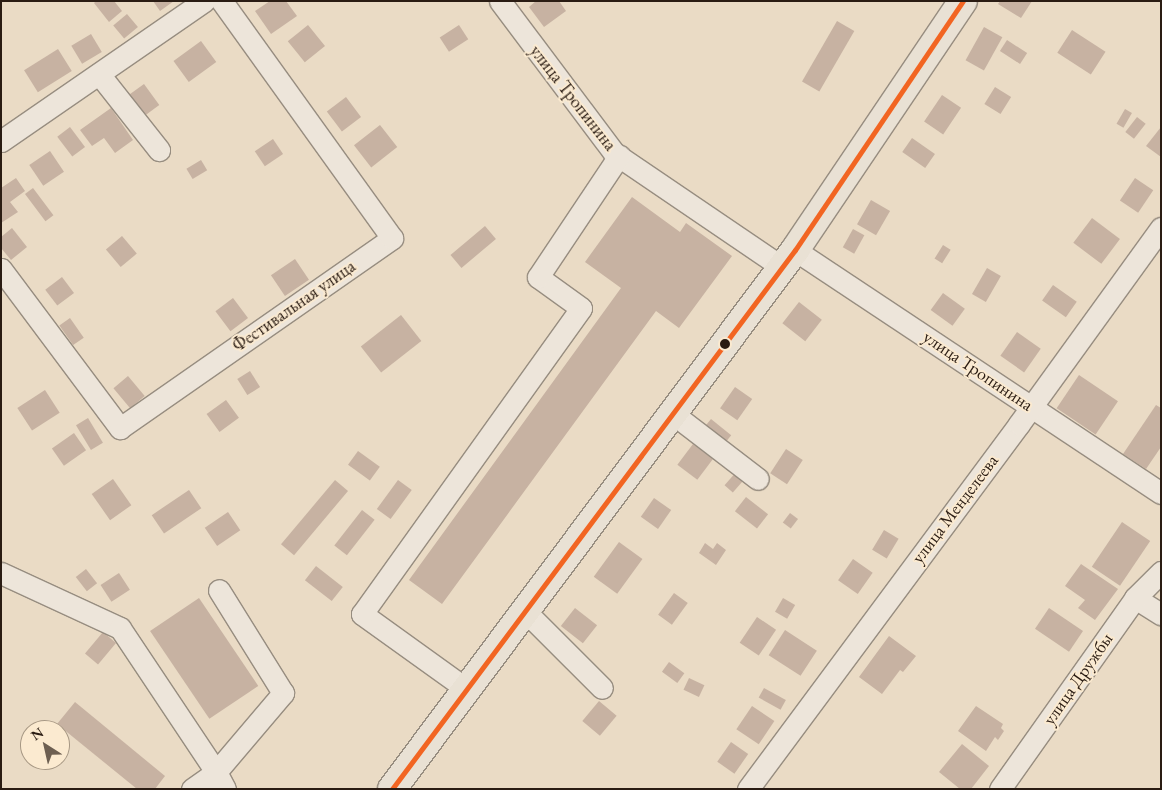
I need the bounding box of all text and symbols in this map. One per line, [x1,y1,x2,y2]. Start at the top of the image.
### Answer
street label: улица Тропинина [525,41,621,155]
street label: Фестивальная улица [228,255,360,357]
street label: улица Тропинина [919,326,1037,416]
unlabelled marker [720,339,730,349]
street label: улица Менделеева [907,450,1003,568]
street label: улица Дружбы [1038,629,1118,729]
north arrow [20,720,70,770]
text: N [27,723,47,744]

